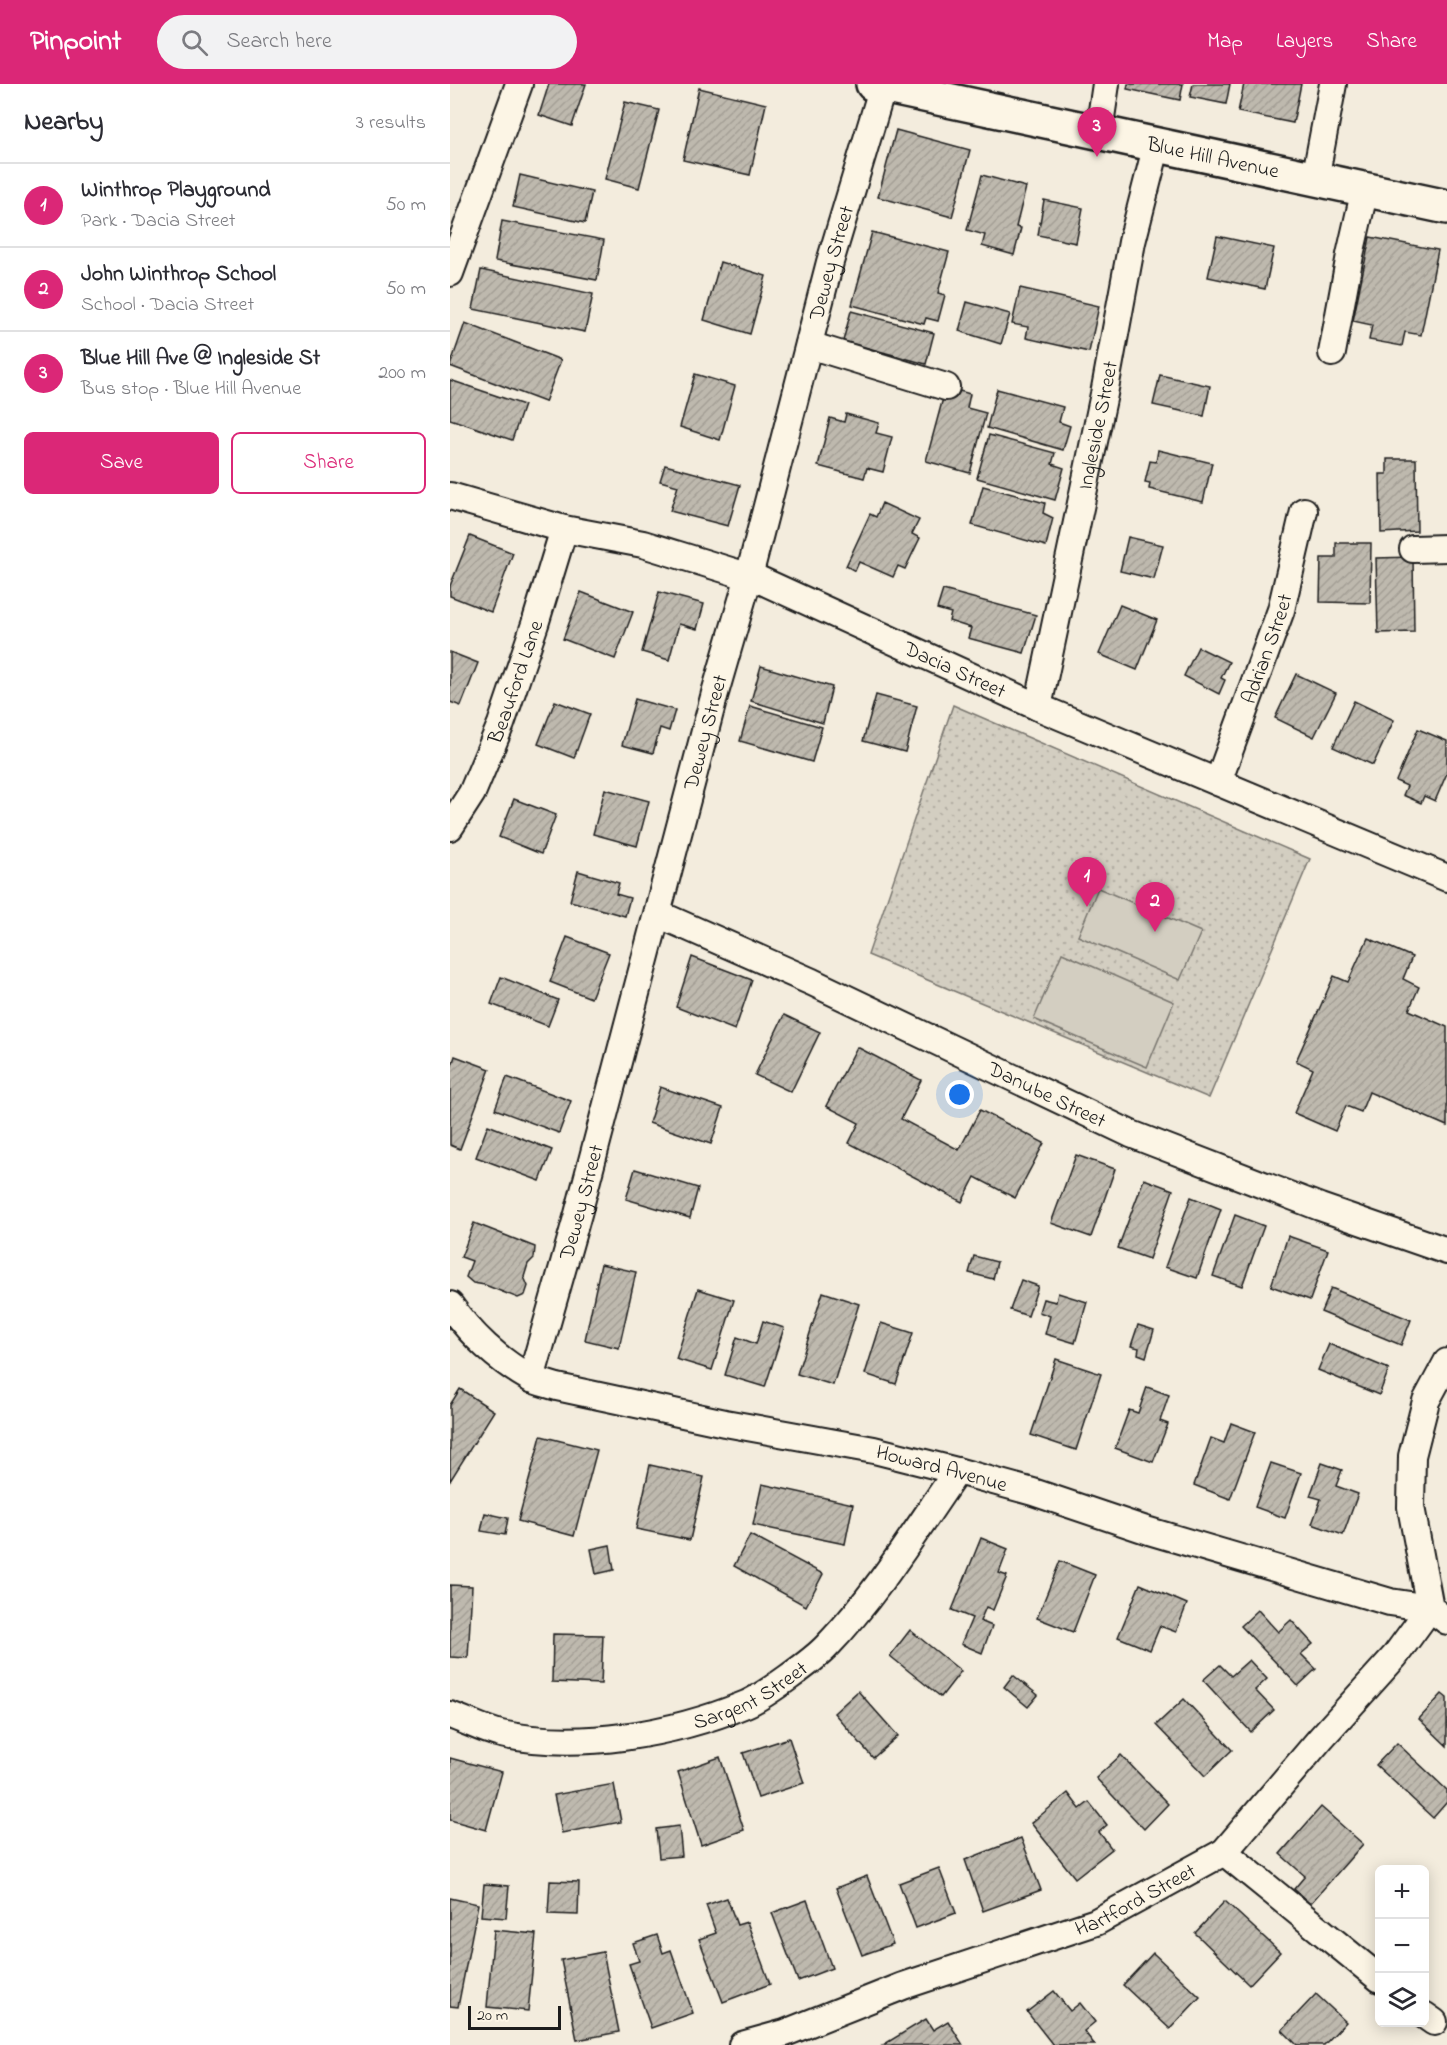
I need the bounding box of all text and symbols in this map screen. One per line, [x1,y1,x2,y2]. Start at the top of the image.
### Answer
search box [157,15,577,69]
text: Pinpoint [30,22,121,63]
icon: search [178,26,211,59]
text: Search here [226,26,332,58]
text: Map [1207,27,1243,57]
text: Layers [1276,27,1333,57]
text: Share [1366,27,1417,57]
text: Nearby [24,104,103,142]
pin: 3 [1078,107,1116,157]
text: 3 results [356,109,426,138]
street label: Blue Hill Avenue [1143,130,1282,188]
text: Winthrop Playground [81,175,271,207]
text: 1 [40,191,47,220]
text: 50 m [385,191,426,220]
street label: Dewey Street [802,202,863,325]
text: Park · Dacia Street [81,207,236,236]
text: John Winthrop School [81,259,276,291]
text: 2 [39,275,48,304]
text: 50 m [385,275,426,304]
text: School · Dacia Street [81,291,254,320]
text: Blue Hill Ave @ Ingleside St [81,343,320,375]
text: 3 [39,359,48,388]
text: 200 m [378,359,426,388]
street label: Ingleside Street [1071,359,1127,493]
text: Bus stop · Blue Hill Avenue [81,375,301,404]
button: Save [24,432,219,494]
button: Share [231,432,426,494]
street label: Adrian Street [1235,591,1301,708]
street label: Beauford Lane [481,616,552,750]
street label: Dacia Street [897,634,1010,707]
street label: Dewey Street [677,671,737,794]
pin: 1 [1068,858,1106,907]
pin: 2 [1136,882,1174,932]
street label: Danube Street [981,1054,1111,1137]
your location [945,1080,974,1109]
street label: Dewey Street [552,1142,613,1264]
street label: Howard Avenue [873,1438,1011,1501]
street label: Sargent Street [690,1655,815,1739]
street label: Hartford Street [1071,1857,1202,1945]
map controls [1375,1865,1429,2027]
button: + [1375,1865,1429,1919]
button: − [1375,1919,1429,1973]
button: layers [1375,1973,1429,2027]
scale bar [468,2003,561,2030]
text: 20 m [477,2004,508,2028]

